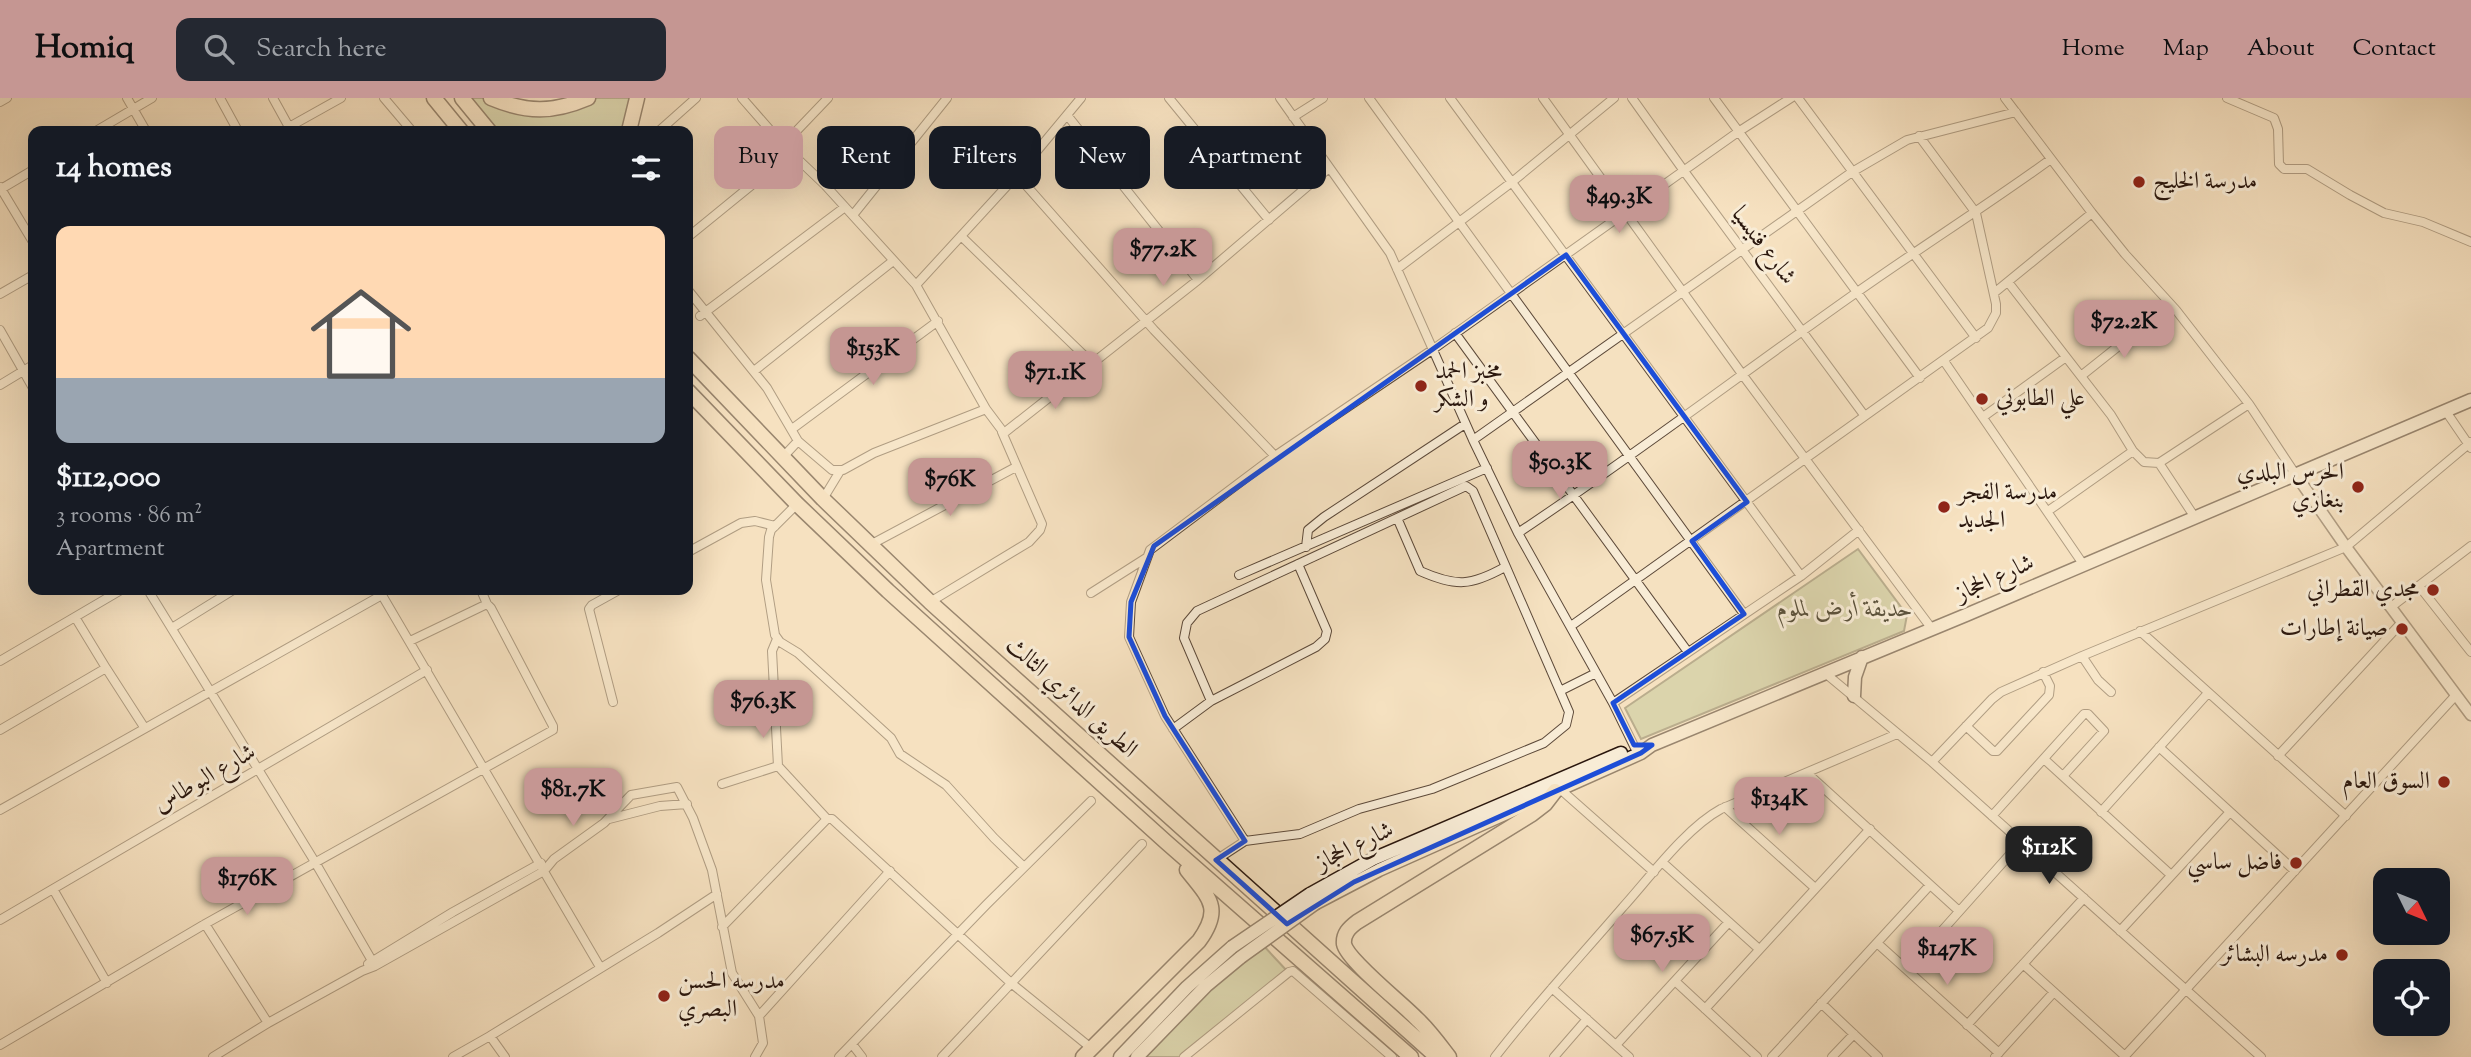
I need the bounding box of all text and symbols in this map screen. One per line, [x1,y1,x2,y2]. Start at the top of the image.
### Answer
search box [176,18,666,81]
text: Homiq [35,25,134,73]
icon: search [200,30,238,68]
text: Search here [256,31,387,68]
text: Home [2062,32,2125,66]
text: Map [2163,32,2209,66]
text: About [2247,32,2314,66]
text: Contact [2352,32,2436,66]
chip: Buy [714,126,803,189]
chip: Rent [817,126,915,189]
chip: Filters [929,126,1041,189]
chip: New [1055,126,1150,189]
chip: Apartment [1164,126,1326,189]
text: 14 homes [56,147,172,190]
icon: filters [627,149,665,187]
place label: مدرسة الخليج [2153,165,2257,201]
marker: مدرسة الخليج [2131,174,2147,190]
pin: $49.3K [1562,176,1676,235]
text: $49.3K [1586,181,1652,214]
street label: شارع فنيسيا [1721,200,1804,293]
pin: $77.2K [1106,228,1220,288]
text: $77.2K [1129,234,1197,267]
icon: home [298,271,424,397]
pin: $72.2K [2067,300,2181,360]
text: $72.2K [2090,306,2158,339]
pin: $153K [824,328,922,387]
text: $153K [846,333,900,366]
pin: $71.1K [998,352,1112,411]
place label: مخبز الحمد و الشكر [1432,355,1503,417]
text: $71.1K [1024,357,1086,390]
marker: مخبز الحمد و الشكر [1413,378,1429,394]
place label: علي الطابوني [1996,382,2085,420]
marker: علي الطابوني [1974,391,1990,407]
pin: $50.3K [1503,442,1617,501]
text: $50.3K [1528,447,1592,480]
place label: الحرس البلدي بنغازي [2237,456,2344,518]
text: $112,000 [56,457,161,500]
pin: $76K [909,458,991,518]
text: $76K [924,464,976,497]
place label: مدرسة الفجر الجديد [1955,476,2057,538]
marker: الحرس البلدي بنغازي [2350,479,2366,495]
marker: مدرسة الفجر الجديد [1936,499,1952,515]
text: 3 rooms · 86 m² [56,500,202,533]
text: Apartment [56,533,165,566]
street label: شارع الحجاز [1948,547,2040,613]
place label: مجدي القطراني [2307,573,2419,607]
marker: مجدي القطراني [2425,582,2441,598]
park label: حديقة أرض لملوم [1777,591,1913,629]
place label: صيانة إطارات [2280,612,2388,646]
marker: صيانة إطارات [2394,621,2410,637]
street label: الطريق الدائري الثالث [997,629,1145,767]
pin: $76.3K [706,680,820,740]
text: $76.3K [730,686,796,719]
street label: شارع البوطاس [147,736,263,823]
place label: السوق العام [2343,765,2430,801]
pin: $81.7K [516,768,630,828]
text: $81.7K [540,774,606,807]
marker: السوق العام [2436,774,2452,790]
pin: $134K [1730,778,1828,837]
text: $134K [1750,783,1808,816]
street label: شارع الحجاز [1308,813,1400,882]
pin: $112K [2000,826,2098,886]
text: $112K [2021,832,2077,865]
place label: فاضل ساسي [2187,846,2282,883]
marker: فاضل ساسي [2288,855,2304,871]
pin: $176K [198,858,296,917]
text: $176K [217,863,277,896]
north arrow [2373,868,2450,945]
map controls [2373,868,2450,1036]
pin: $67.5K [1605,914,1719,974]
text: $67.5K [1630,920,1694,953]
pin: $147K [1898,928,1996,987]
text: $147K [1917,933,1977,966]
place label: مدرسه البشائر [2218,938,2328,972]
marker: مدرسه البشائر [2334,947,2350,963]
button: locate [2373,959,2450,1036]
place label: مدرسه الحسن البصري [678,965,785,1027]
marker: مدرسه الحسن البصري [656,988,672,1004]

